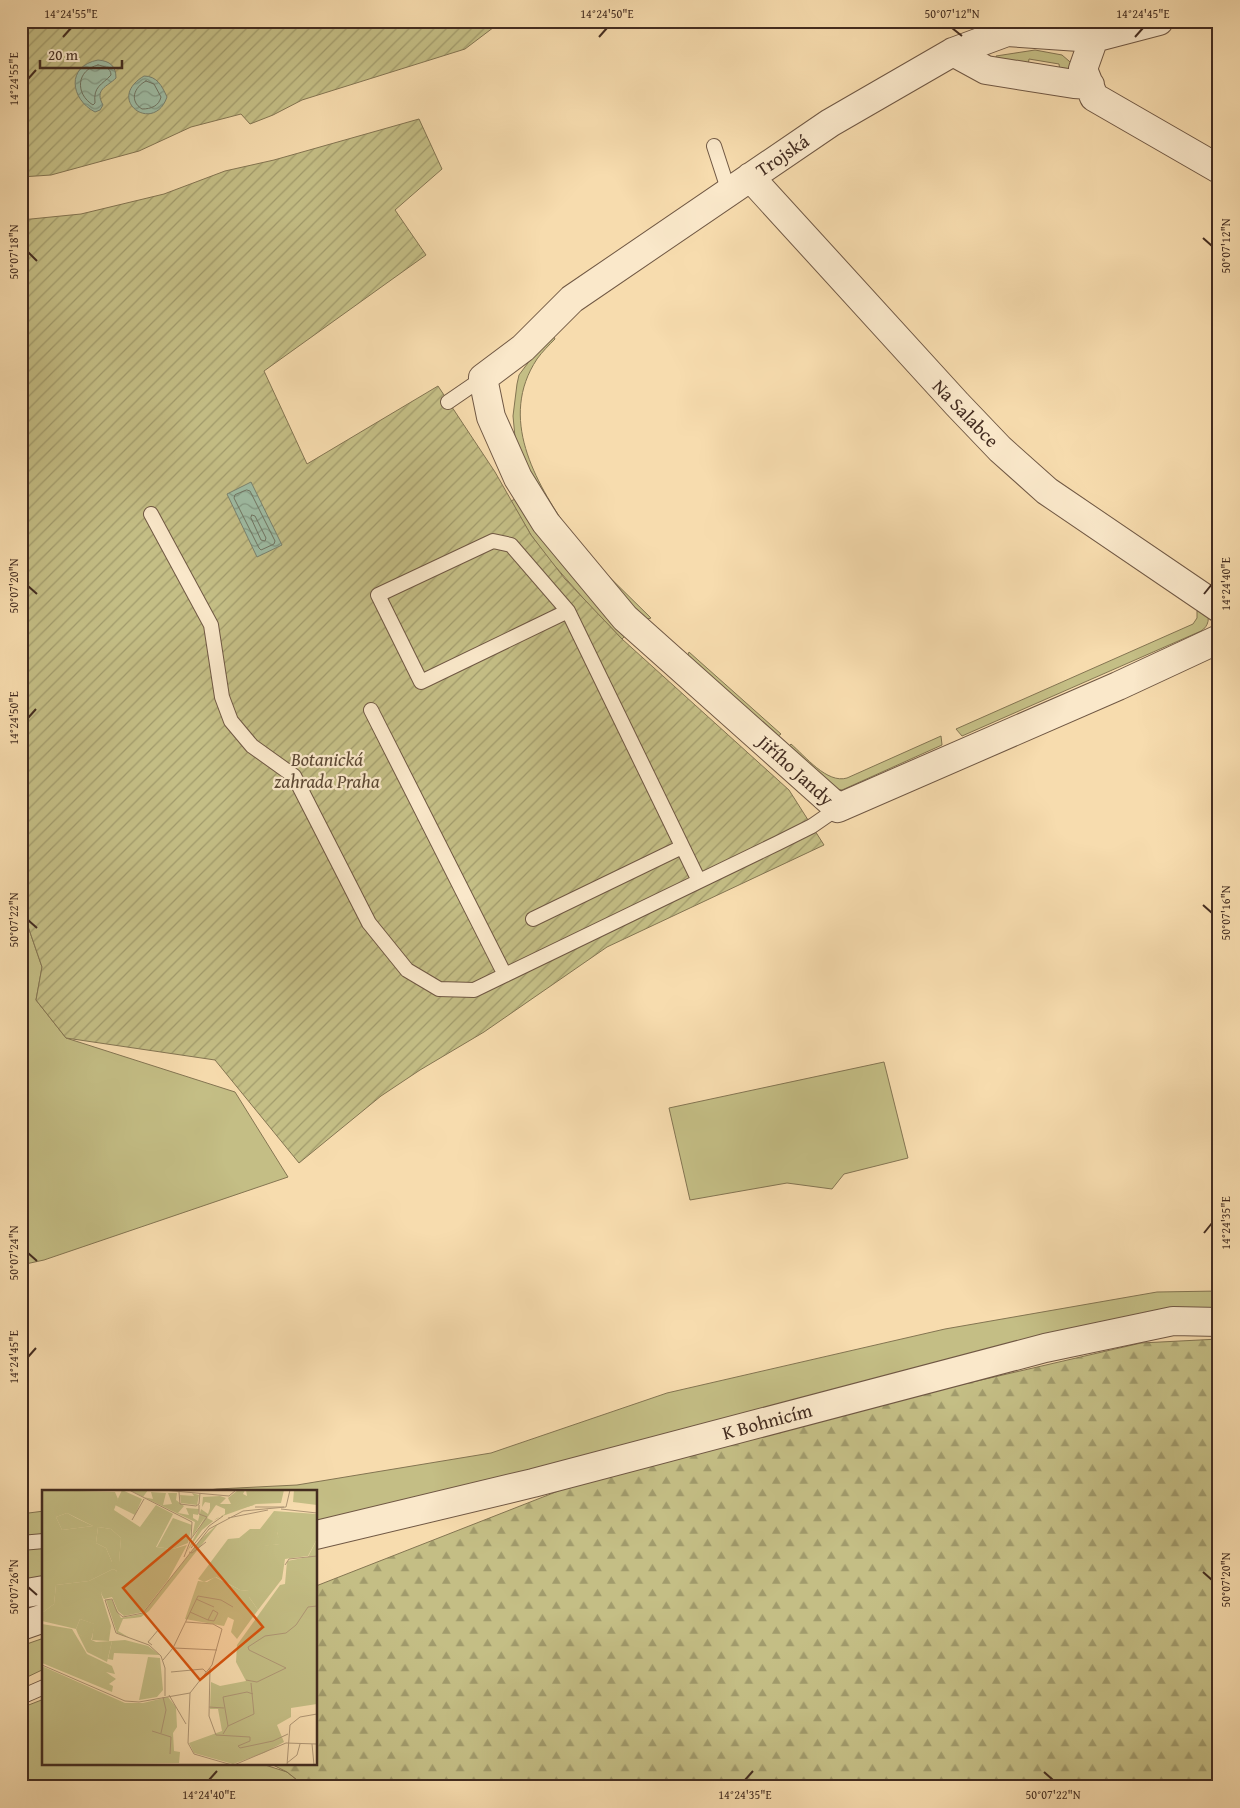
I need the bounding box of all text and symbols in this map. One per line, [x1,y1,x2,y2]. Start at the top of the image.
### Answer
text: 14°24'55"E [44,5,98,22]
text: 14°24'50"E [580,5,634,22]
text: 50°07'12"N [924,5,980,22]
text: 14°24'45"E [1116,5,1170,22]
scale bar [40,38,122,70]
text: 20 m [48,44,79,65]
text: 14°24'55"E [5,52,22,106]
street label: Trojská [750,127,814,183]
text: 50°07'12"N [1217,218,1234,274]
text: 50°07'18"N [5,224,22,280]
street label: Na Salabce [926,373,1006,453]
text: 14°24'40"E [1217,557,1234,611]
text: 50°07'20"N [5,558,22,614]
text: 14°24'50"E [5,691,22,745]
street label: Jiřího Jandy [750,727,841,812]
park label: Botanická zahrada Praha [273,745,380,795]
text: 50°07'16"N [1217,885,1234,941]
text: 50°07'22"N [5,892,22,948]
text: 14°24'35"E [1217,1196,1234,1250]
text: 50°07'24"N [5,1225,22,1281]
text: 14°24'45"E [5,1330,22,1384]
street label: K Bohnicím [719,1395,815,1446]
inset map [42,1490,318,1766]
text: 50°07'20"N [1217,1552,1234,1608]
text: 50°07'26"N [5,1559,22,1615]
text: 14°24'40"E [182,1786,236,1803]
text: 14°24'35"E [718,1786,772,1803]
text: 50°07'22"N [1025,1786,1081,1803]

